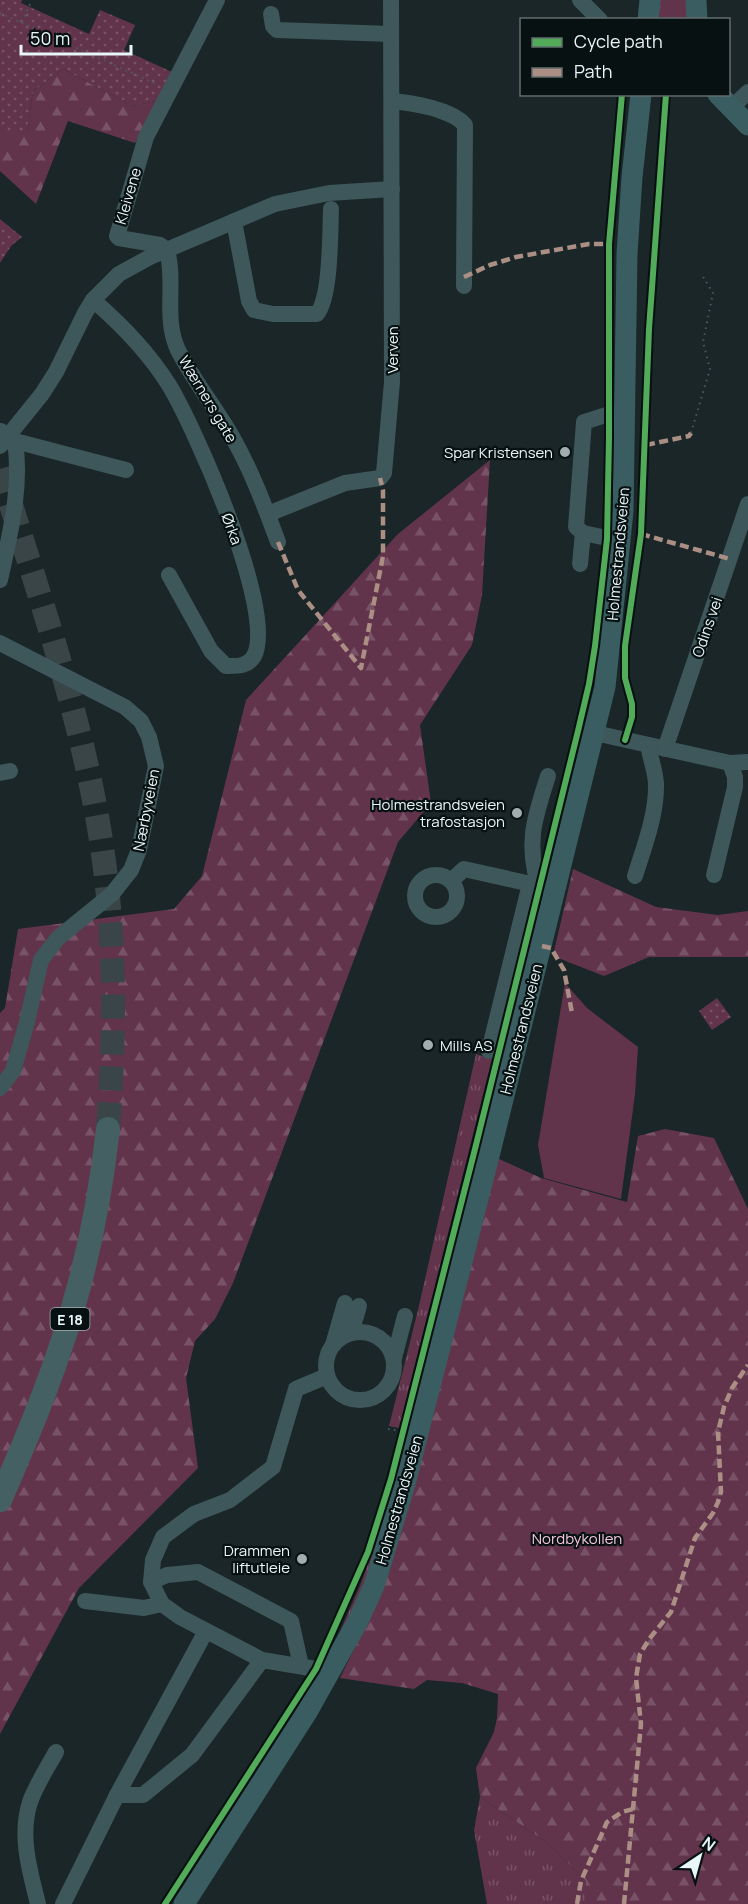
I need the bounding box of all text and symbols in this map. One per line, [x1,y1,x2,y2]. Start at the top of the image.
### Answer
scale bar [21,18,130,56]
legend [520,18,730,96]
text: 50 m [30,26,70,50]
text: Cycle path [574,29,663,53]
text: Path [574,59,612,83]
street label: Kleivene [110,165,146,227]
street label: Verven [382,326,403,374]
street label: Wærners gate [174,352,242,447]
place label: Spar Kristensen [444,442,553,463]
marker: Spar Kristensen [558,445,572,459]
street label: Holmestrandsveien [602,486,634,622]
street label: Ørka [217,510,247,548]
street label: Odins vei [687,594,727,660]
street label: Nærbyveien [128,767,164,853]
place label: Holmestrandsveien trafostasjon [371,794,505,832]
marker: Holmestrandsveien trafostasjon [510,806,524,820]
street label: Holmestrandsveien [495,961,547,1096]
place label: Mills AS [440,1035,492,1056]
marker: Mills AS [421,1038,435,1052]
road number: E 18 [50,1308,90,1330]
street label: Holmestrandsveien [370,1433,428,1567]
park label: Nordbykollen [532,1528,622,1549]
place label: Drammen liftutleie [224,1540,290,1578]
marker: Drammen liftutleie [295,1552,309,1566]
north arrow [670,1826,730,1886]
text: N [698,1832,720,1856]

